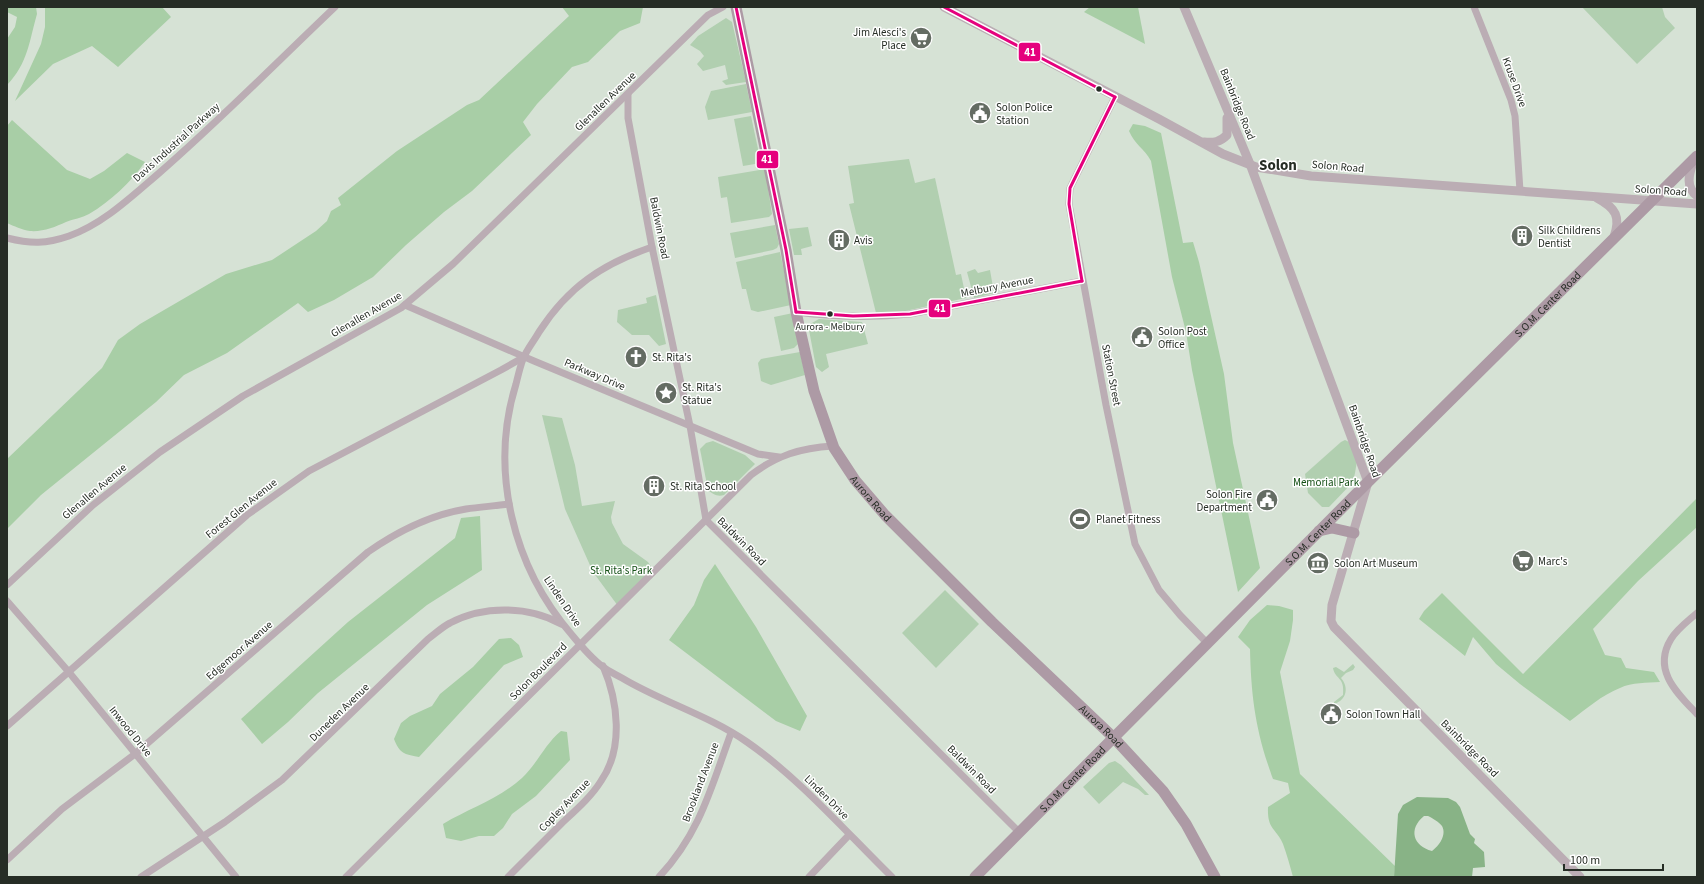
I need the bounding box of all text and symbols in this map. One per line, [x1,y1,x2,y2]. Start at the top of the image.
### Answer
place label: Jim Alesci's Place [853,25,907,53]
supermarket icon: Jim Alesci's Place [908,25,934,51]
line badge: 41 [1018,42,1041,62]
text: 41 [1024,45,1036,60]
street label: Kruse Drive [1499,55,1531,110]
street label: Bainbridge Road [1216,66,1259,142]
street label: Glenallen Avenue [571,68,640,134]
unlabelled marker [1094,84,1104,94]
street label: Davis Industrial Parkway [130,99,223,185]
public building icon: Solon Police Station [967,100,993,126]
place label: Solon Police Station [996,100,1053,128]
line badge: 41 [756,150,779,169]
text: 41 [761,152,773,167]
district label: Solon [1259,155,1297,176]
street label: Solon Road [1311,157,1365,176]
street label: Solon Road [1634,181,1688,200]
street label: Baldwin Road [646,196,673,261]
building icon: Silk Childrens Dentist [1509,223,1535,249]
place label: Silk Childrens Dentist [1538,223,1601,251]
building icon: Avis [826,227,852,253]
place label: Avis [854,233,873,248]
street label: S.O.M. Center Road [1511,268,1585,341]
street label: Melbury Avenue [960,272,1035,301]
street label: Glenallen Avenue [328,288,405,341]
line badge: 41 [928,299,951,318]
text: 41 [934,301,946,316]
marker: Aurora - Melbury [825,309,835,319]
place label: Aurora - Melbury [795,320,865,334]
public building icon: Solon Post Office [1129,324,1155,350]
place label: Solon Post Office [1158,324,1207,352]
street label: Station Street [1098,343,1125,408]
church icon: St. Rita's [623,344,649,370]
place label: St. Rita's [652,350,692,365]
street label: Parkway Drive [562,355,628,394]
place icon: St. Rita's Statue [653,380,679,406]
place label: St. Rita's Statue [682,380,722,408]
street label: Bainbridge Road [1345,403,1384,480]
street label: Glenallen Avenue [59,460,130,523]
building icon: St. Rita School [641,473,667,499]
street label: Aurora Road [846,473,895,525]
street label: Forest Glen Avenue [202,475,281,542]
park label: Memorial Park [1293,475,1360,490]
place label: St. Rita School [670,479,736,494]
place label: Solon Fire Department [1196,487,1253,515]
public building icon: Solon Fire Department [1254,487,1280,513]
street label: S.O.M. Center Road [1282,496,1355,569]
sports icon: Planet Fitness [1067,506,1093,532]
place label: Planet Fitness [1096,512,1161,527]
street label: Baldwin Road [714,514,769,569]
supermarket icon: Marc's [1510,548,1536,574]
museum icon: Solon Art Museum [1305,550,1331,576]
place label: Marc's [1538,554,1568,569]
place label: Solon Art Museum [1334,556,1418,571]
park label: St. Rita's Park [590,563,653,578]
street label: Linden Drive [540,573,585,630]
street label: Edgemoor Avenue [203,617,276,683]
street label: Solon Boulevard [506,639,570,703]
street label: Duneden Avenue [306,680,373,745]
street label: Aurora Road [1075,701,1127,751]
public building icon: Solon Town Hall [1318,701,1344,727]
street label: Inwood Drive [106,703,156,760]
place label: Solon Town Hall [1346,707,1421,722]
street label: Bainbridge Road [1437,716,1502,781]
street label: Brookland Avenue [678,740,723,824]
street label: Baldwin Road [944,742,999,797]
street label: S.O.M. Center Road [1036,743,1109,816]
street label: Linden Drive [801,772,853,823]
street label: Copley Avenue [535,775,594,835]
scale bar [1564,846,1663,872]
text: 100 m [1570,852,1600,869]

